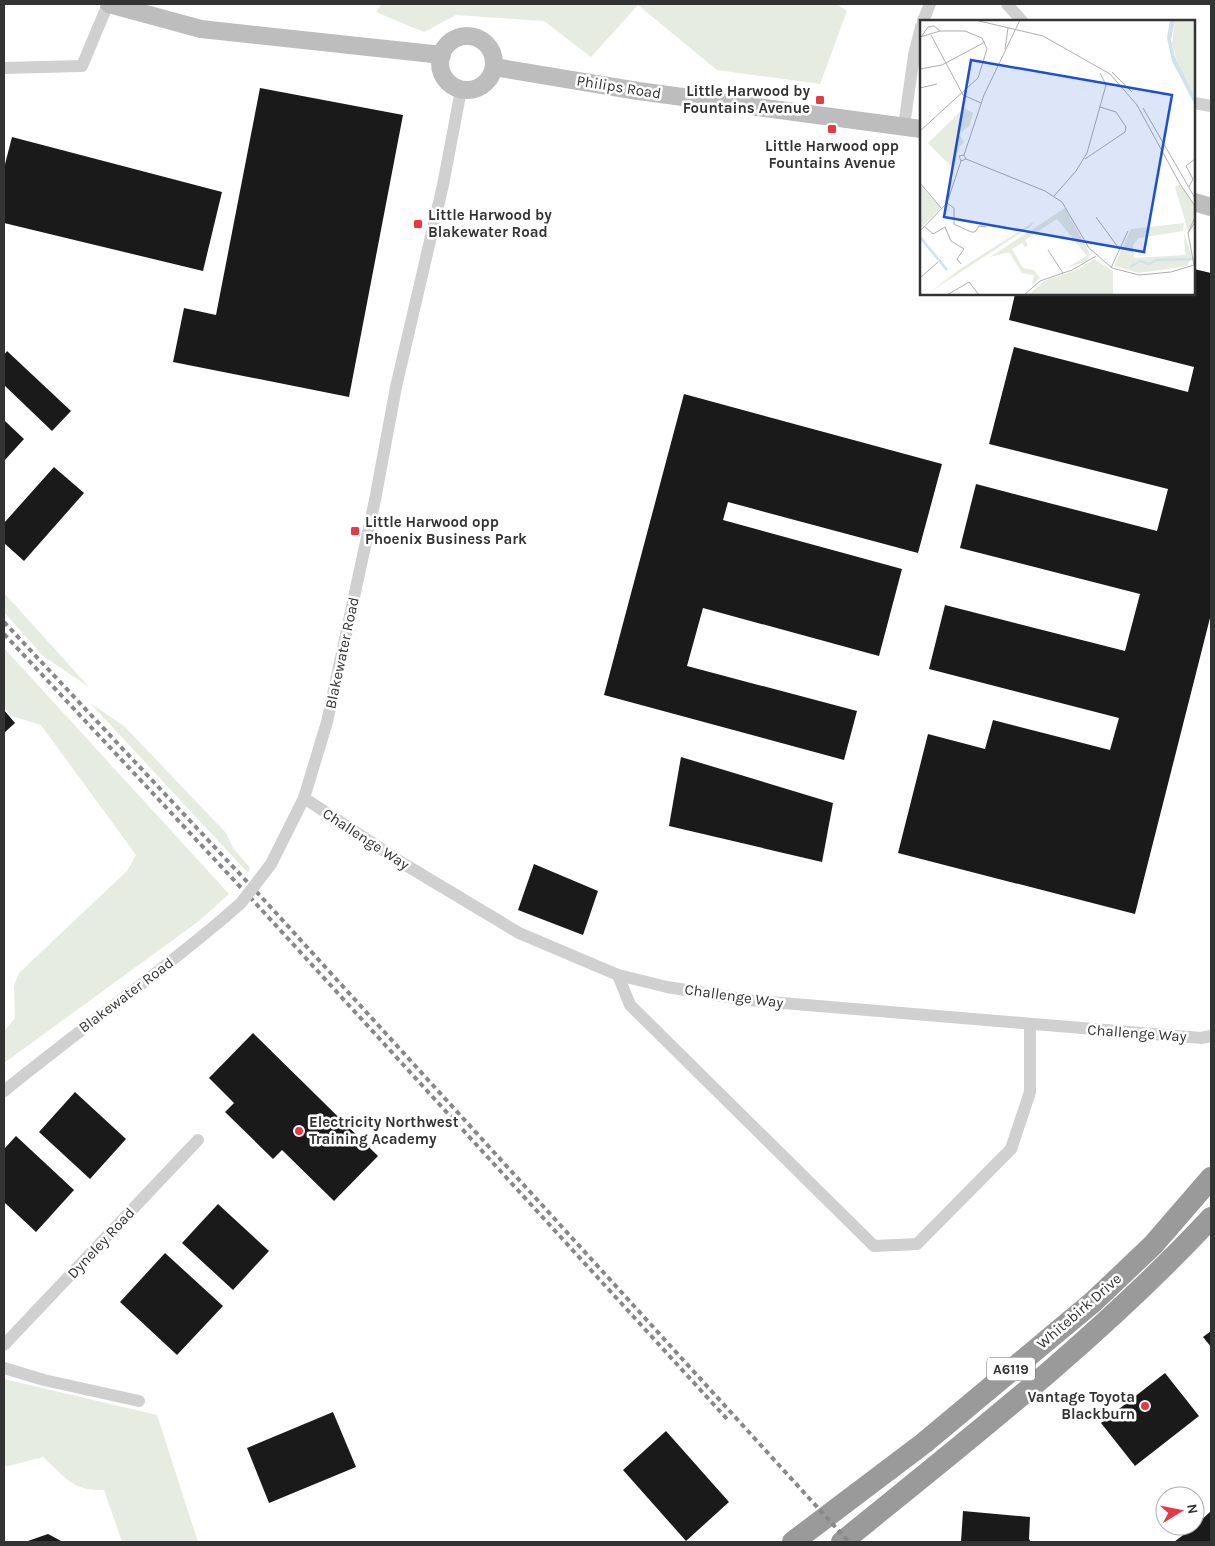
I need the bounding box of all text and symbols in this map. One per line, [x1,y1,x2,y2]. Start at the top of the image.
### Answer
inset map [920,20,1195,295]
street label: Philips Road [575,71,663,103]
place label: Little Harwood by Fountains Avenue [683,82,810,117]
marker: Little Harwood by Fountains Avenue [814,94,826,106]
marker: Little Harwood opp Fountains Avenue [826,123,838,135]
place label: Little Harwood opp Fountains Avenue [765,137,899,172]
place label: Little Harwood by Blakewater Road [428,206,552,241]
marker: Little Harwood by Blakewater Road [412,218,424,230]
place label: Little Harwood opp Phoenix Business Park [365,513,527,548]
marker: Little Harwood opp Phoenix Business Park [349,525,361,537]
street label: Blakewater Road [321,595,363,711]
street label: Challenge Way [319,804,413,874]
street label: Blakewater Road [75,954,177,1036]
street label: Challenge Way [683,980,785,1012]
street label: Challenge Way [1087,1021,1187,1045]
place label: Electricity Northwest Training Academy [309,1113,459,1148]
marker: Electricity Northwest Training Academy [293,1125,305,1137]
street label: Dyneley Road [64,1204,138,1282]
street label: Whitebirk Drive [1033,1269,1125,1353]
road number: A6119 [987,1358,1035,1380]
place label: Vantage Toyota Blackburn [1027,1388,1135,1423]
marker: Vantage Toyota Blackburn [1139,1400,1151,1412]
north arrow [1155,1486,1205,1536]
text: N [1183,1502,1202,1515]

